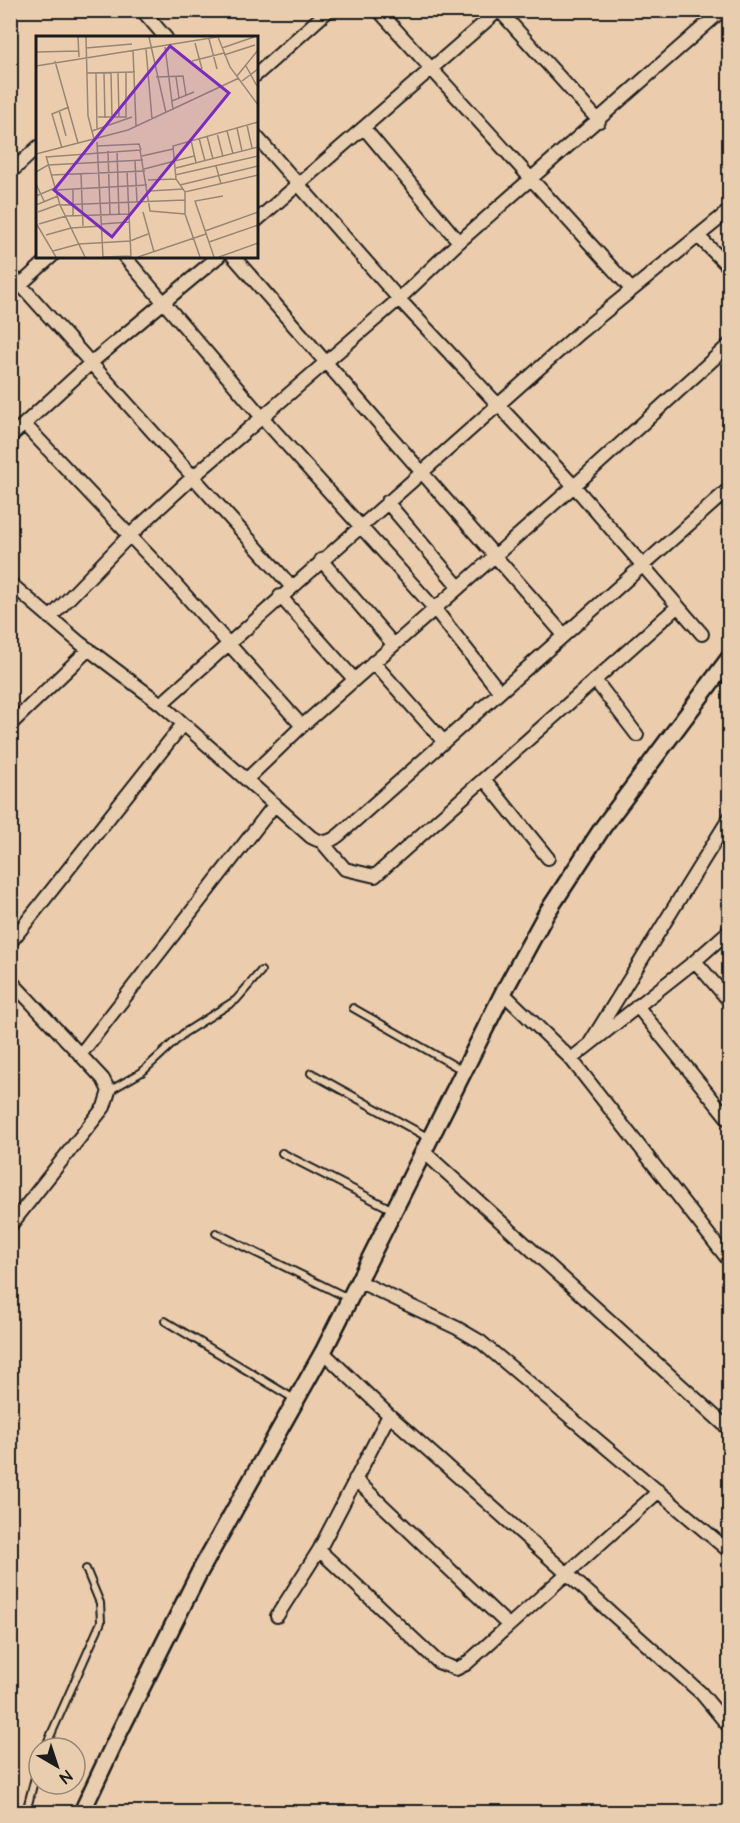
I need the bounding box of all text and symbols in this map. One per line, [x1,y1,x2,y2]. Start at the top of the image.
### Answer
inset map [36,36,258,258]
north arrow [27,1736,87,1796]
text: N [55,1765,77,1789]

